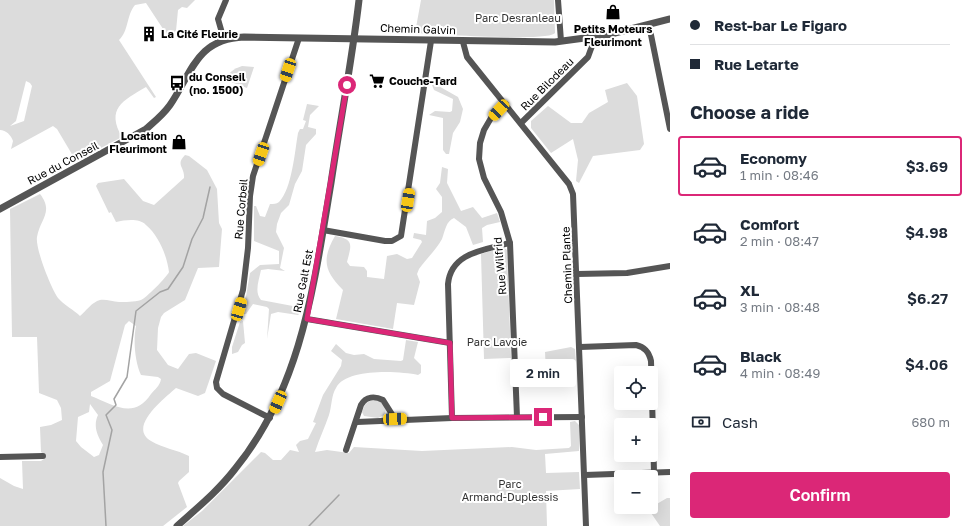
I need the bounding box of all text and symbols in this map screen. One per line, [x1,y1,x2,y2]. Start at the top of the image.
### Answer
shop icon: Petits Moteurs Fleurimont [604,3,622,21]
park label: Parc Desranleau [475,11,561,24]
text: Rest-bar Le Figaro [714,16,847,34]
street label: Chemin Galvin [380,21,456,36]
place label: Petits Moteurs Fleurimont [574,22,652,48]
building icon: La Cité Fleurie [140,25,158,43]
place label: La Cité Fleurie [161,27,238,40]
street label: Rue Bilodeau [518,55,576,113]
text: Rue Letarte [714,55,799,73]
car [279,57,297,83]
place label: du Conseil (no. 1500) [189,70,246,96]
supermarket icon: Couche-Tard [368,72,386,90]
bus stop icon: du Conseil (no. 1500) [168,74,186,92]
place label: Couche-Tard [389,74,457,87]
route start [338,76,356,94]
car [486,97,512,123]
text: Choose a ride [690,101,809,123]
place label: Location Fleurimont [109,129,168,155]
shop icon: Location Fleurimont [170,133,188,151]
street label: Rue du Conseil [25,138,101,187]
car [251,141,271,167]
icon: car [692,148,728,184]
text: Economy [740,149,807,167]
text: $3.69 [906,157,948,175]
text: 1 min · 08:46 [740,167,819,183]
street label: Rue Corbeil [231,178,250,240]
car [400,187,416,213]
icon: car [692,214,728,250]
text: Comfort [740,215,799,233]
text: $4.98 [905,223,948,241]
street label: Chemin Plante [559,226,574,304]
text: 2 min · 08:47 [740,233,819,249]
street label: Rue Wilfrid [491,237,508,295]
street label: Rue Galt Est [290,248,315,314]
icon: car [692,280,728,316]
text: XL [740,281,759,299]
text: $6.27 [907,289,948,307]
car [230,296,248,322]
text: 3 min · 08:48 [740,299,820,315]
park label: Parc Lavoie [467,335,527,348]
icon: car [692,346,728,382]
text: Black [740,347,782,365]
text: $4.06 [905,355,948,373]
callout: 2 min [510,359,576,387]
text: 2 min [526,365,560,381]
text: 4 min · 08:49 [740,365,820,381]
map controls [614,366,658,514]
button: locate [614,366,658,410]
car [268,389,288,415]
route end [534,408,552,426]
icon: cash [690,411,712,433]
car [383,413,407,425]
text: Cash [722,413,758,431]
text: 680 m [911,414,950,430]
button: + [614,418,658,462]
button: − [614,470,658,514]
button: Confirm [690,472,950,518]
park label: Parc Armand-Duplessis [462,477,559,503]

